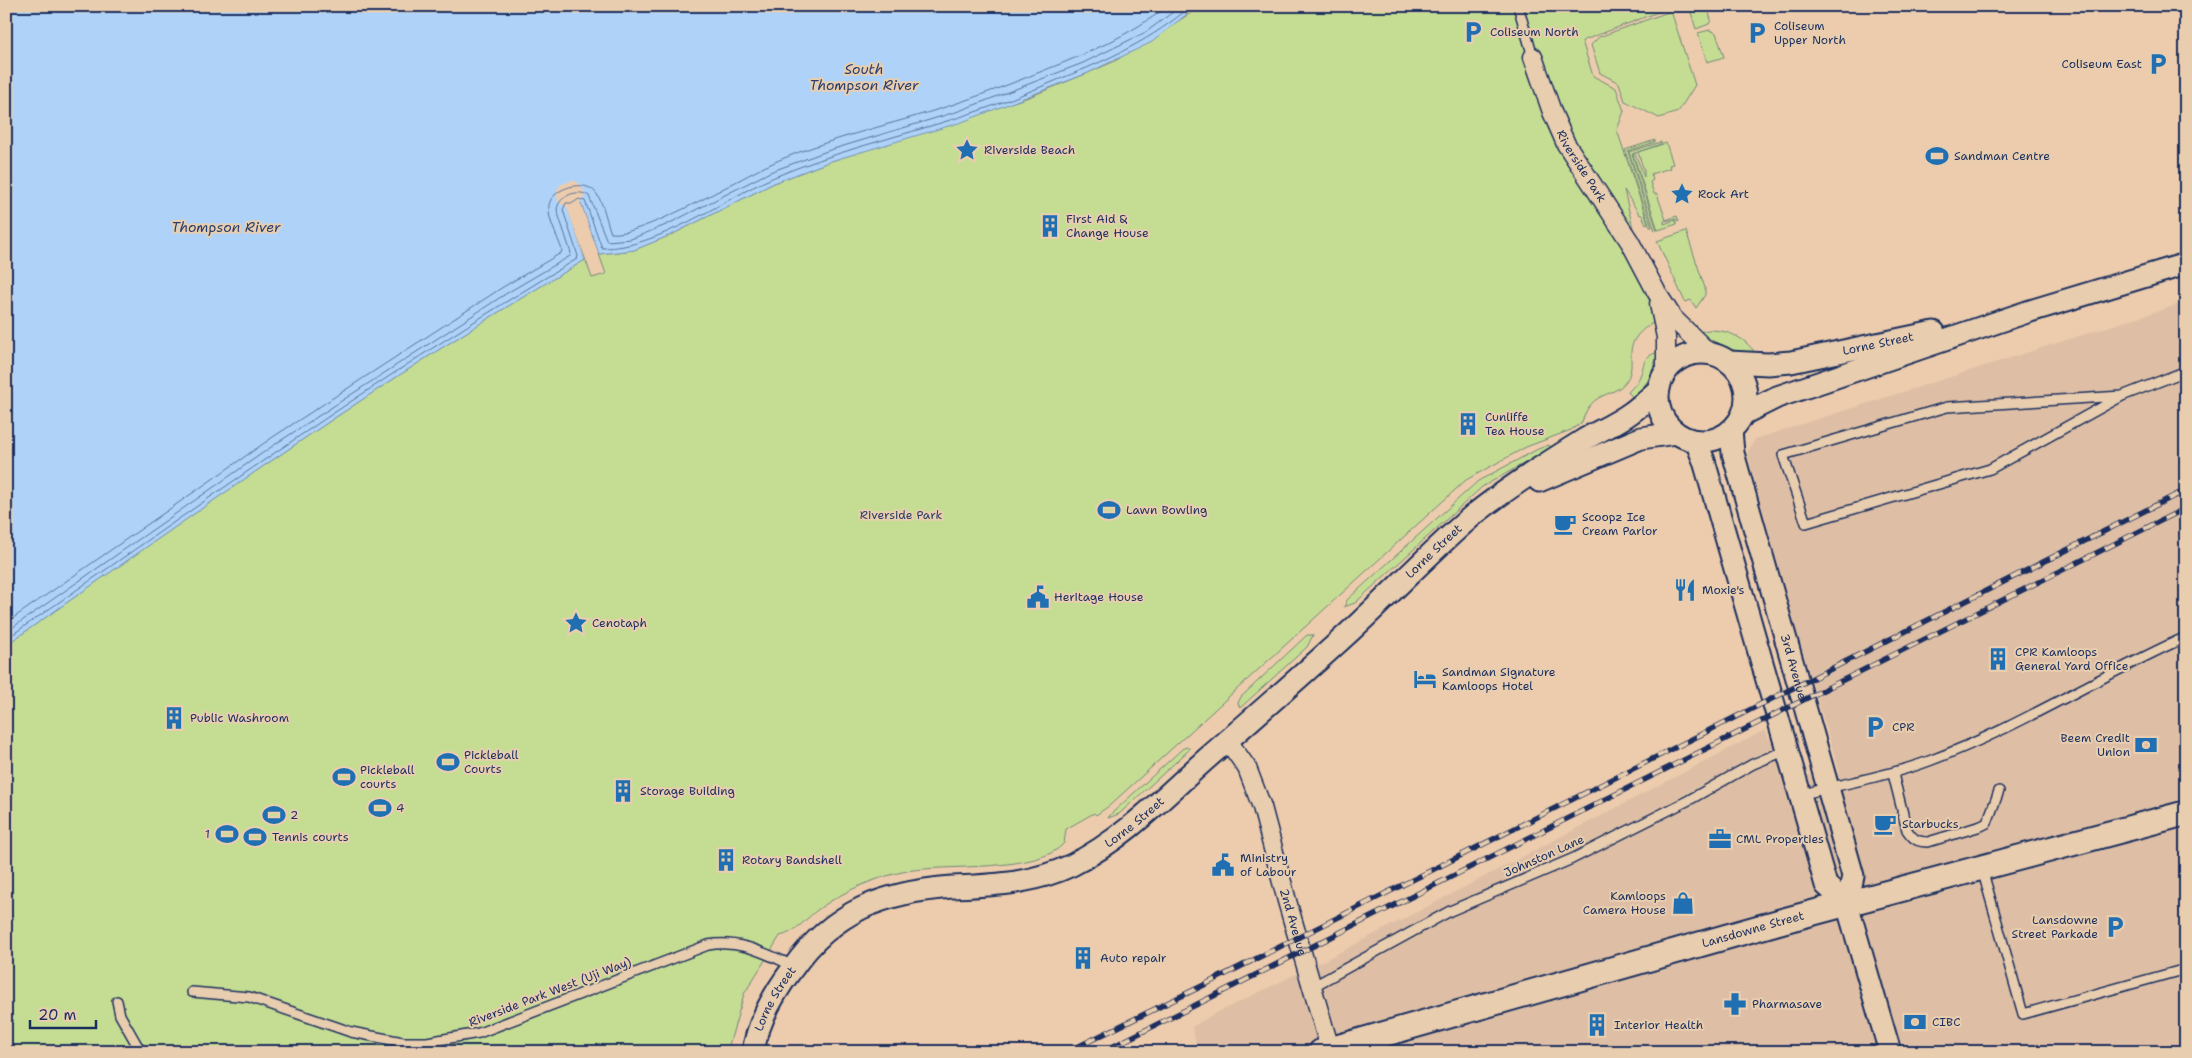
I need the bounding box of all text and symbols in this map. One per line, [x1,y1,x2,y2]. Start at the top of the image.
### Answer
place label: Coliseum Upper North [1774,18,1846,48]
parking icon: Coliseum North [1460,19,1486,45]
parking icon: Coliseum Upper North [1744,20,1770,46]
place label: Coliseum North [1490,24,1579,40]
parking icon: Coliseum East [2145,51,2171,77]
place label: Coliseum East [2062,56,2142,72]
water label: South Thompson River [809,60,919,94]
street label: Riverside Park [1553,128,1610,206]
place icon: Riverside Beach [954,137,980,163]
place label: Riverside Beach [984,142,1075,158]
sports icon: Sandman Centre [1924,143,1950,169]
place label: Sandman Centre [1954,148,2050,164]
place icon: Rock Art [1669,181,1695,207]
place label: Rock Art [1698,186,1749,202]
place label: First Aid & Change House [1066,211,1149,241]
building icon: First Aid & Change House [1037,213,1063,239]
water label: Thompson River [171,218,281,236]
street label: Lorne Street [1841,329,1915,359]
place label: Cunliffe Tea House [1485,409,1545,439]
building icon: Cunliffe Tea House [1455,411,1481,437]
sports icon: Lawn Bowling [1096,497,1122,523]
place label: Lawn Bowling [1126,502,1207,518]
park label: Riverside Park [860,507,942,523]
place label: Scoopz Ice Cream Parlor [1582,509,1658,539]
cafe icon: Scoopz Ice Cream Parlor [1552,511,1578,537]
street label: Lorne Street [1402,521,1465,582]
restaurant icon: Moxie's [1672,577,1698,603]
place label: Moxie's [1702,582,1745,598]
public building icon: Heritage House [1025,584,1051,610]
place label: Heritage House [1054,589,1144,605]
place icon: Cenotaph [563,610,589,636]
place label: Cenotaph [592,615,647,631]
street label: 3rd Avenue [1777,632,1811,701]
place label: CPR Kamloops General Yard Office [2015,644,2129,674]
building icon: CPR Kamloops General Yard Office [1985,646,2011,672]
place label: Sandman Signature Kamloops Hotel [1442,664,1556,694]
hotel icon: Sandman Signature Kamloops Hotel [1412,666,1438,692]
building icon: Public Washroom [161,705,187,731]
place label: Public Washroom [190,710,289,726]
parking icon: CPR [1862,714,1888,740]
place label: CPR [1892,719,1914,735]
place label: Beem Credit Union [2061,730,2130,760]
bank icon: Beem Credit Union [2133,732,2159,758]
place label: Pickleball Courts [464,747,519,777]
sports icon: Pickleball Courts [435,749,461,775]
place label: Pickleball courts [360,762,415,792]
sports icon: Pickleball courts [331,764,357,790]
building icon: Storage Building [610,778,636,804]
place label: Storage Building [640,783,735,799]
street label: Lorne Street [1101,793,1167,851]
sports icon: 4 [367,795,393,821]
place label: 4 [396,800,404,816]
sports icon: 2 [261,802,287,828]
place label: 2 [290,807,298,823]
cafe icon: Starbucks [1872,811,1898,837]
place label: Starbucks [1902,816,1959,832]
sports icon: 1 [214,821,240,847]
sports icon: Tennis courts [242,824,268,850]
place label: 1 [205,826,210,842]
office icon: CML Properties [1707,826,1733,852]
place label: Tennis courts [272,829,349,845]
street label: Johnston Lane [1501,831,1587,881]
place label: CML Properties [1736,831,1824,847]
building icon: Rotary Bandshell [713,847,739,873]
place label: Ministry of Labour [1240,850,1297,880]
place label: Rotary Bandshell [742,852,842,868]
public building icon: Ministry of Labour [1210,852,1236,878]
street label: 2nd Avenue [1276,887,1311,958]
place label: Kamloops Camera House [1583,888,1666,918]
shop icon: Kamloops Camera House [1670,890,1696,916]
street label: Lansdowne Street [1700,907,1806,951]
place label: Lansdowne Street Parkade [2012,912,2098,942]
parking icon: Lansdowne Street Parkade [2102,914,2128,940]
building icon: Auto repair [1070,945,1096,971]
place label: Auto repair [1100,950,1167,966]
street label: Riverside Park West (Uji Way) [466,954,634,1030]
street label: Lorne Street [751,963,799,1033]
pharmacy icon: Pharmasave [1722,991,1748,1017]
place label: Pharmasave [1752,996,1822,1012]
scale bar [30,998,96,1030]
text: 20 m [38,1005,77,1025]
bank icon: CIBC [1902,1009,1928,1035]
building icon: Interior Health [1584,1012,1610,1038]
place label: CIBC [1932,1014,1961,1030]
place label: Interior Health [1614,1017,1703,1033]

